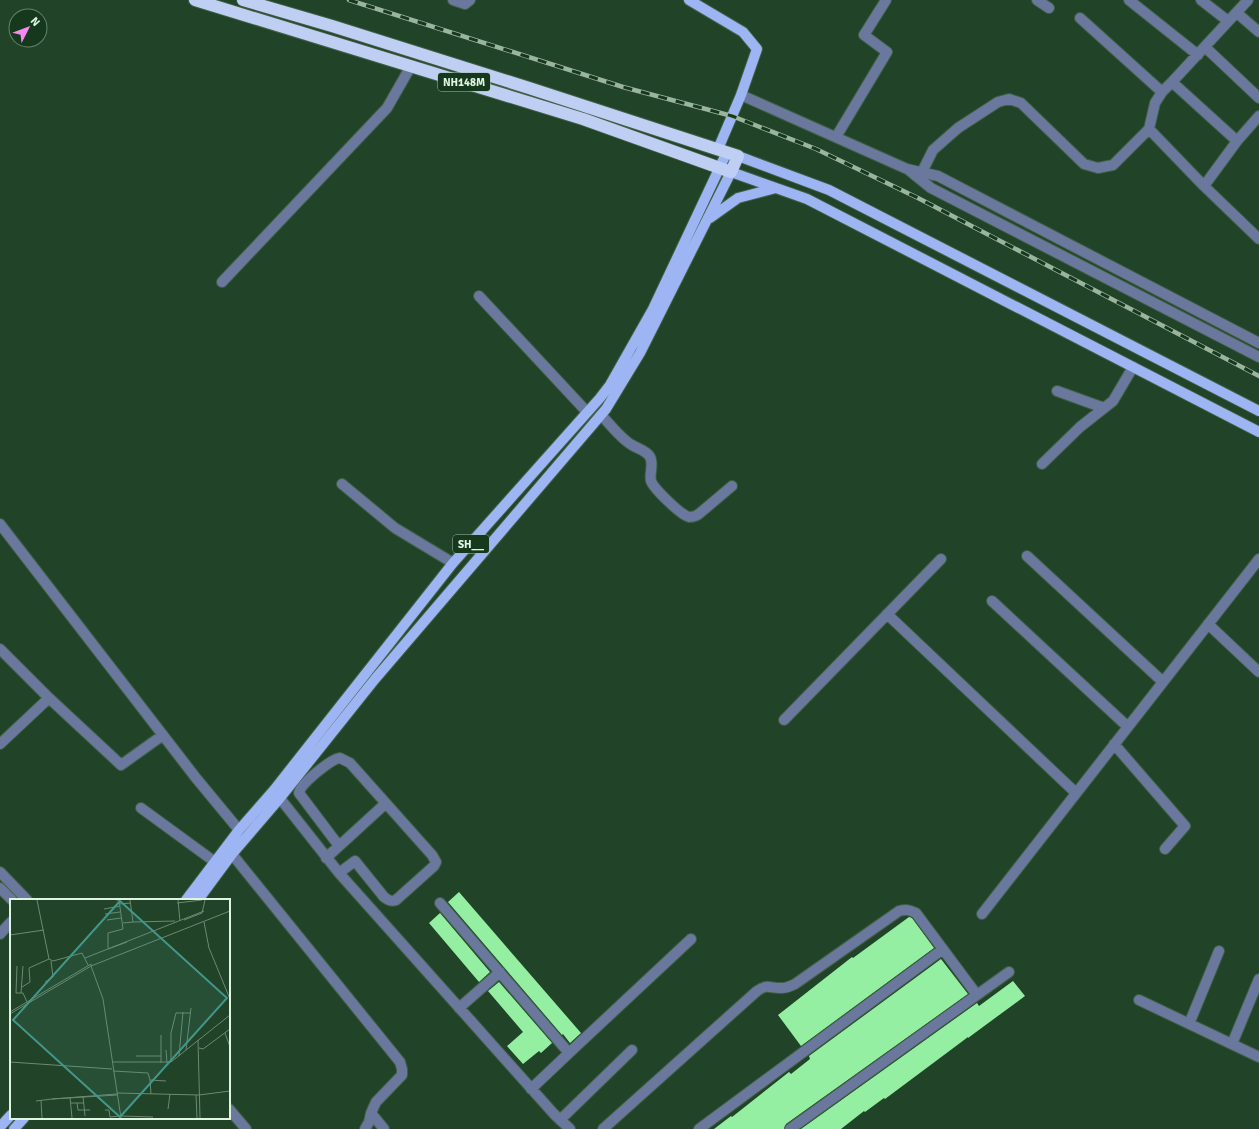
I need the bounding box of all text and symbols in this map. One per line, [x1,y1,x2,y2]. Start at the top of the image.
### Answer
north arrow [8,8,48,48]
text: N [28,14,42,29]
road number: NH148M [438,73,490,91]
road number: SH__ [453,535,489,553]
inset map [10,899,230,1119]

